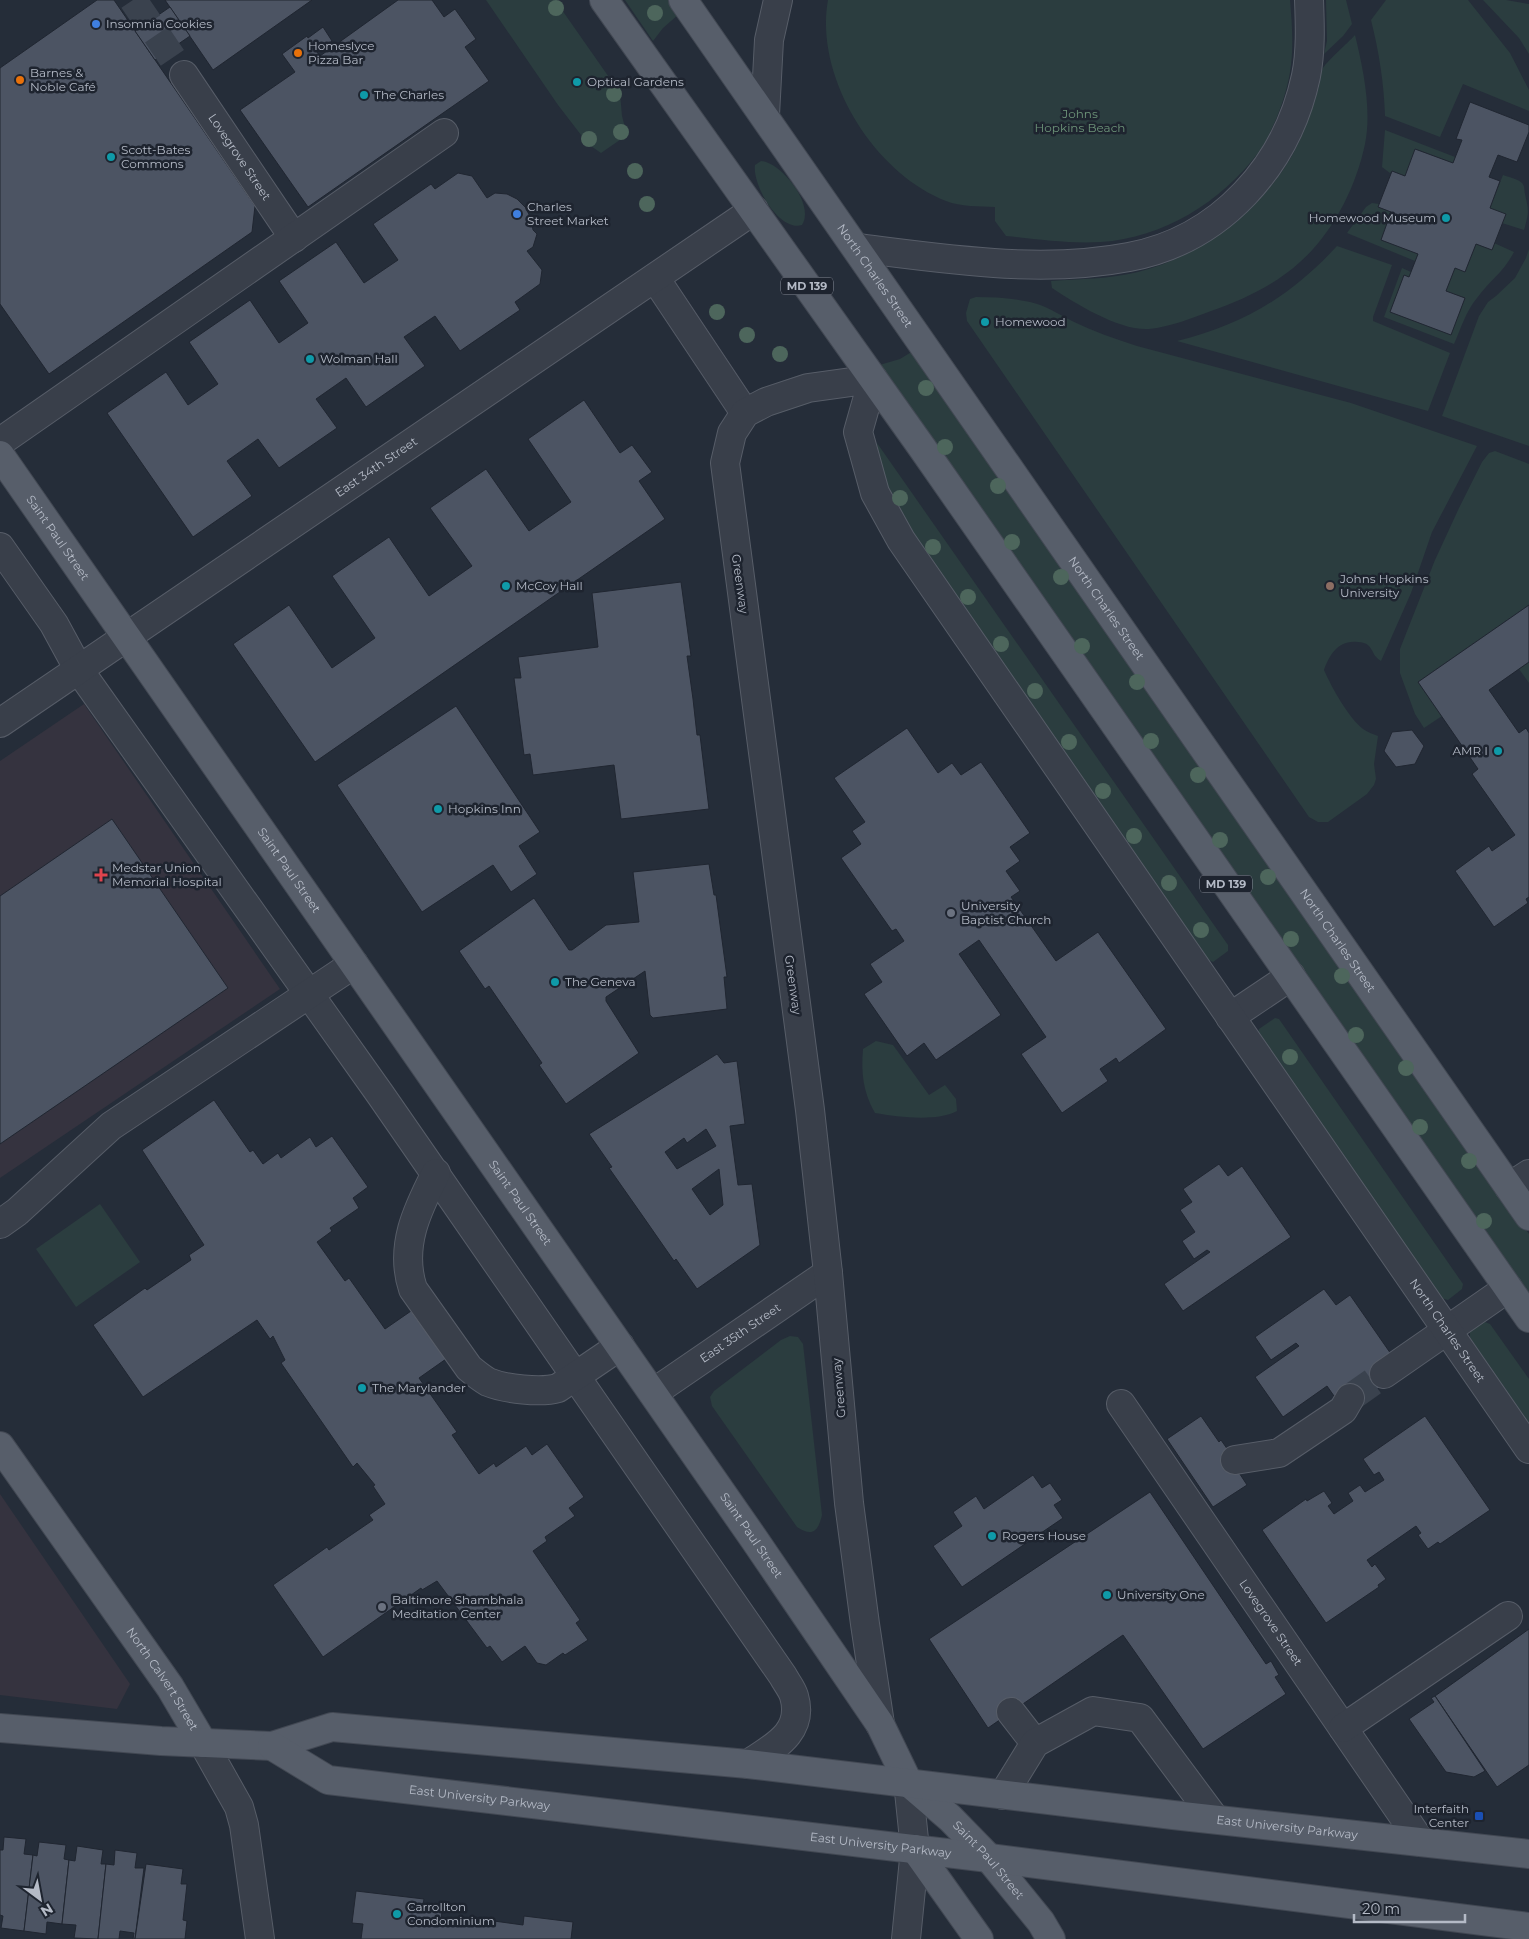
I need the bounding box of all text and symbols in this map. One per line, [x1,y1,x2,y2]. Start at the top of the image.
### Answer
place label: Insomnia Cookies [106,16,212,31]
marker: Insomnia Cookies [90,18,102,30]
place label: Homeslyce Pizza Bar [308,38,375,67]
marker: Homeslyce Pizza Bar [292,47,304,59]
place label: Barnes & Noble Café [30,65,96,94]
marker: Barnes & Noble Café [14,74,26,86]
place label: Optical Gardens [587,74,684,89]
marker: Optical Gardens [571,76,583,88]
place label: The Charles [374,87,444,102]
marker: The Charles [358,89,370,101]
park label: Johns Hopkins Beach [1035,106,1125,135]
street label: Lovegrove Street [205,111,274,203]
place label: Scott-Bates Commons [121,142,191,171]
marker: Scott-Bates Commons [105,151,117,163]
place label: Charles Street Market [527,199,609,228]
marker: Charles Street Market [511,208,523,220]
place label: Homewood Museum [1309,210,1436,225]
marker: Homewood Museum [1440,212,1452,224]
street label: North Charles Street [834,221,917,330]
road number: MD 139 [781,278,833,294]
place label: Homewood [995,314,1066,329]
marker: Homewood [979,316,991,328]
place label: Wolman Hall [320,351,398,366]
marker: Wolman Hall [304,353,316,365]
street label: East 34th Street [332,433,420,500]
street label: Saint Paul Street [23,492,93,583]
street label: Greenway [729,553,752,615]
street label: North Charles Street [1065,553,1148,663]
place label: Johns Hopkins University [1339,571,1429,600]
place label: McCoy Hall [516,578,583,593]
marker: McCoy Hall [500,580,512,592]
marker: Johns Hopkins University [1324,580,1336,592]
place label: AMR I [1452,743,1488,758]
marker: AMR I [1492,745,1504,757]
place label: Hopkins Inn [448,801,521,816]
marker: Hopkins Inn [432,803,444,815]
street label: Saint Paul Street [255,825,324,916]
place label: Medstar Union Memorial Hospital [112,860,222,889]
marker: Medstar Union Memorial Hospital [94,868,108,882]
road number: MD 139 [1200,876,1252,892]
street label: North Charles Street [1297,886,1379,995]
place label: University Baptist Church [961,898,1051,927]
marker: University Baptist Church [945,907,957,919]
street label: Greenway [782,954,805,1016]
place label: The Geneva [565,974,636,989]
marker: The Geneva [549,976,561,988]
street label: Saint Paul Street [486,1157,555,1248]
street label: North Charles Street [1407,1276,1489,1385]
street label: East 35th Street [697,1300,784,1366]
street label: Greenway [828,1357,849,1419]
place label: The Marylander [372,1380,466,1395]
marker: The Marylander [356,1382,368,1394]
street label: Saint Paul Street [717,1490,786,1581]
place label: Rogers House [1002,1528,1086,1543]
marker: Rogers House [986,1530,998,1542]
street label: Lovegrove Street [1236,1576,1306,1668]
place label: University One [1117,1587,1205,1602]
marker: University One [1101,1589,1113,1601]
place label: Baltimore Shambhala Meditation Center [392,1592,524,1621]
marker: Baltimore Shambhala Meditation Center [376,1601,388,1613]
street label: North Calvert Street [123,1624,202,1733]
street label: East University Parkway [408,1782,551,1813]
place label: Interfaith Center [1413,1801,1469,1830]
marker: Interfaith Center [1473,1810,1485,1822]
street label: East University Parkway [1216,1812,1359,1842]
street label: Saint Paul Street [950,1817,1028,1902]
street label: East University Parkway [809,1829,953,1861]
north arrow [15,1874,65,1924]
scale bar [1354,1892,1465,1924]
text: N [37,1899,56,1921]
place label: Carrollton Condominium [407,1899,495,1928]
text: 20 m [1362,1899,1400,1918]
marker: Carrollton Condominium [391,1908,403,1920]

